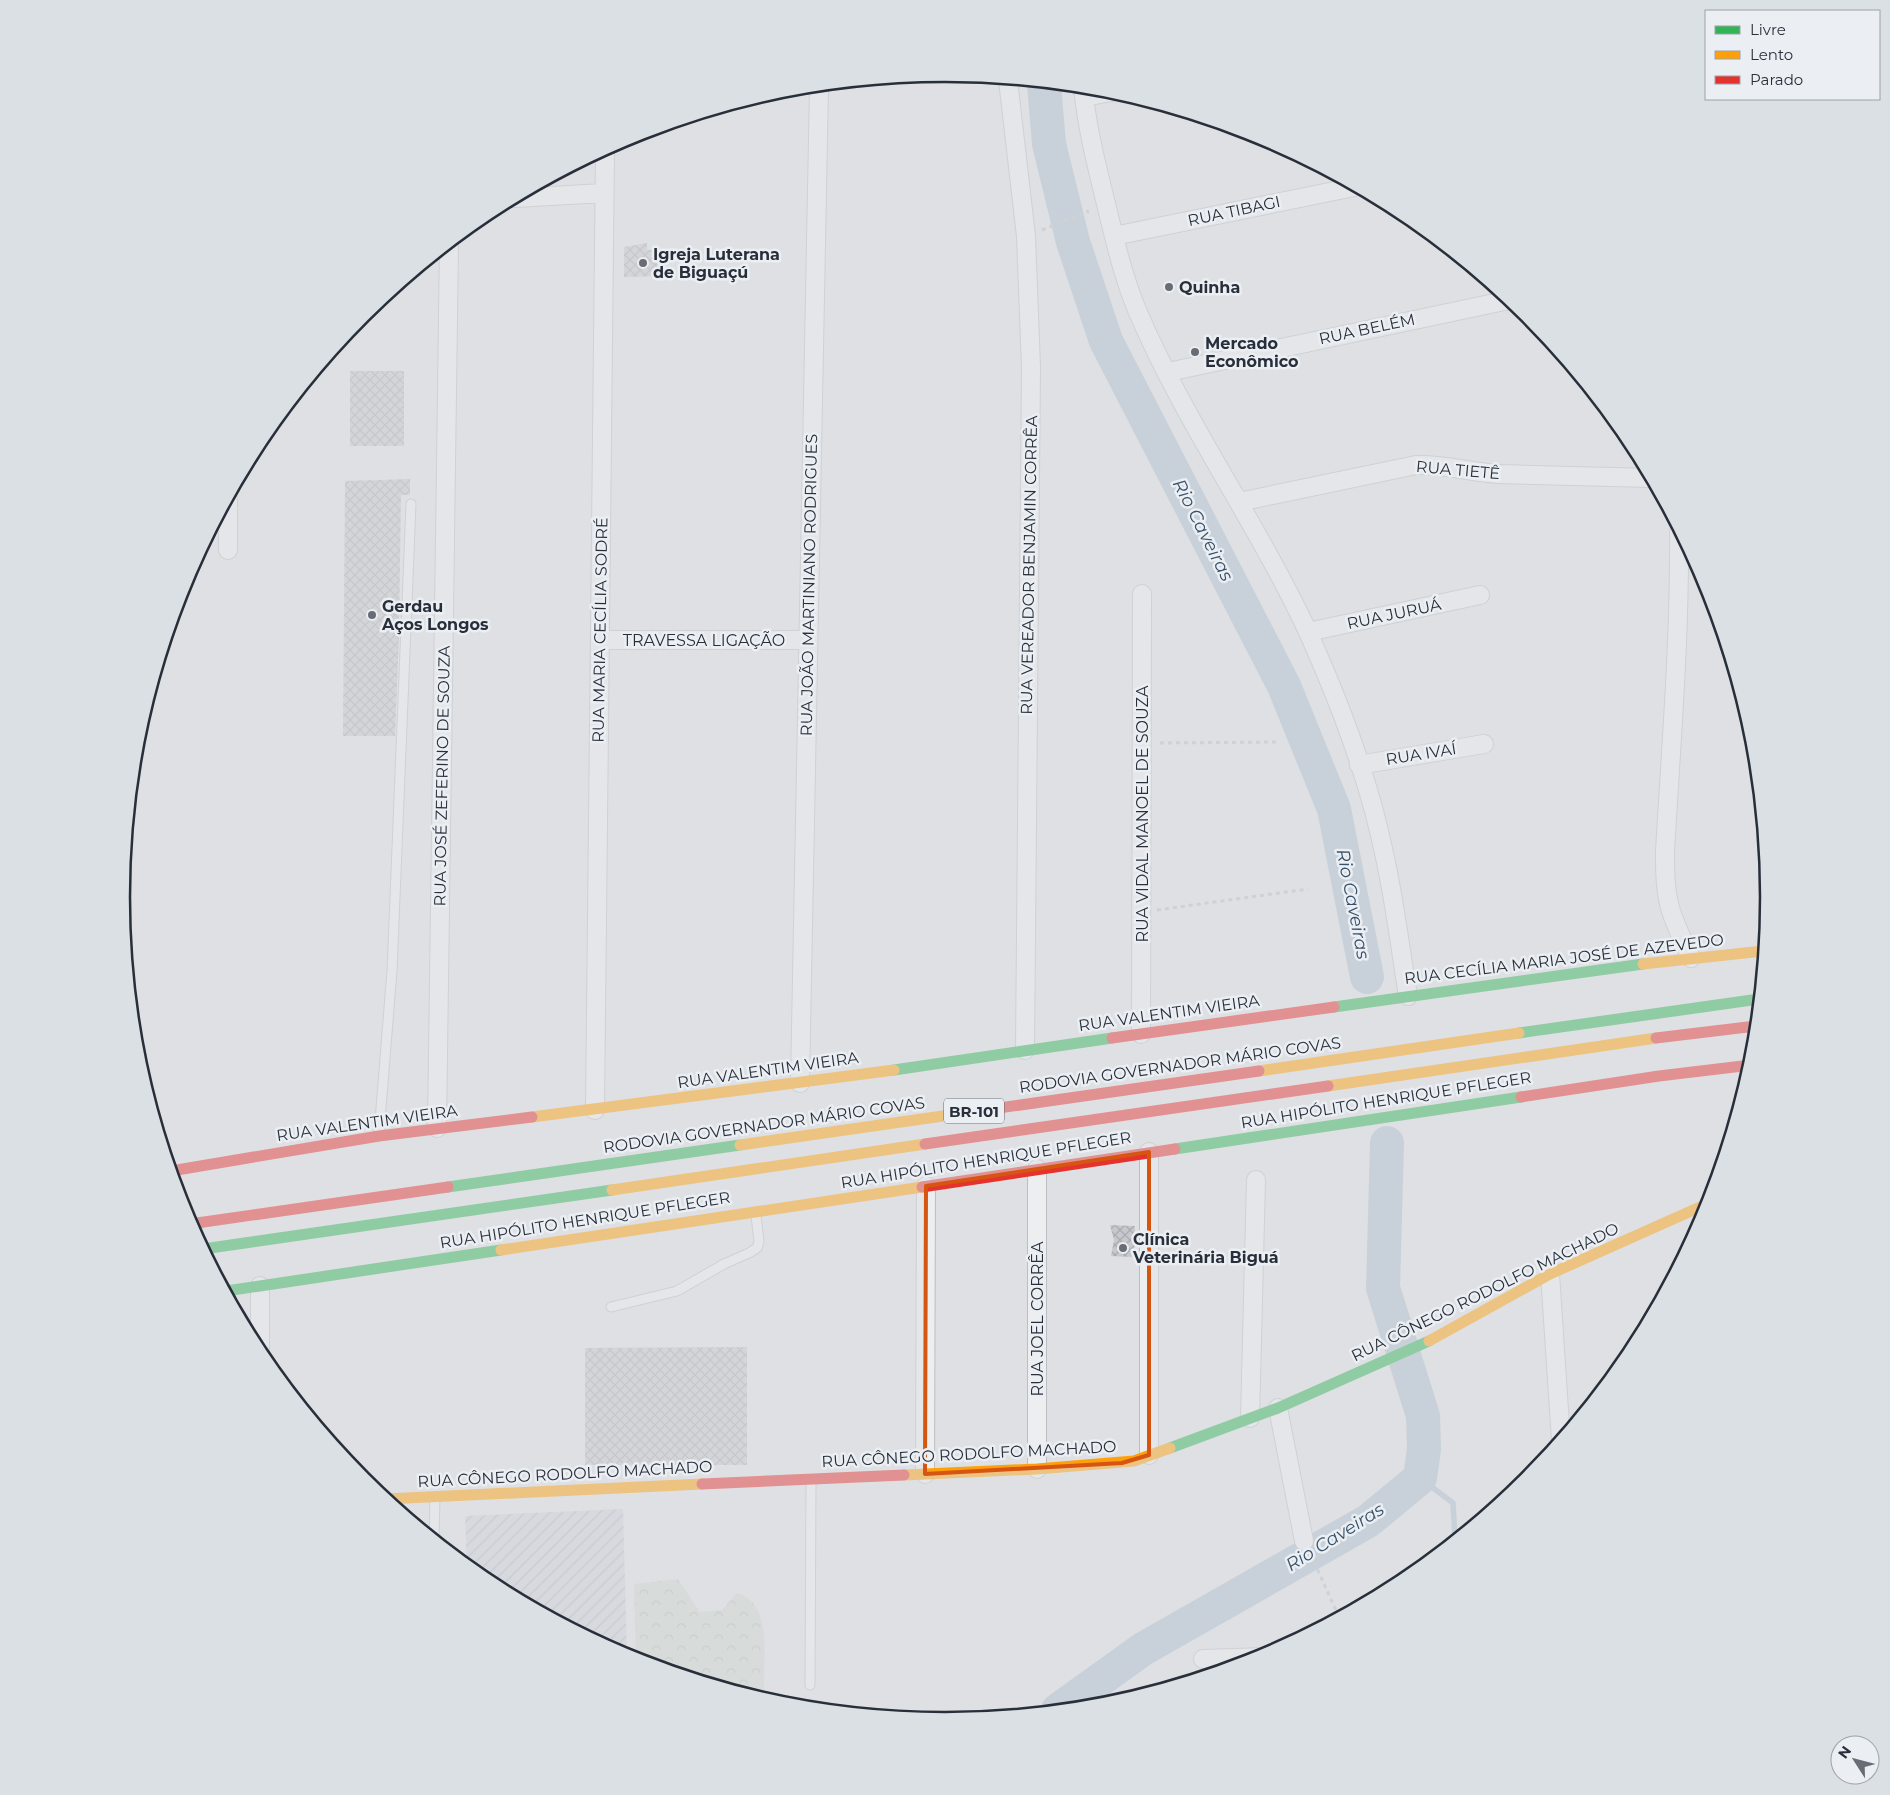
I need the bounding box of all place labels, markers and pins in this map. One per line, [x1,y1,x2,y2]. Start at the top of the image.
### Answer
place label: Igreja Luterana de Biguaçú [653,245,780,283]
marker: Igreja Luterana de Biguaçú [637,257,649,269]
place label: Quinha [1179,278,1240,297]
marker: Quinha [1163,281,1175,293]
place label: Mercado Econômico [1205,334,1299,371]
marker: Mercado Econômico [1189,346,1201,358]
place label: Gerdau Aços Longos [381,597,489,635]
marker: Gerdau Aços Longos [366,609,378,621]
place label: Clínica Veterinária Biguá [1132,1230,1279,1267]
marker: Clínica Veterinária Biguá [1117,1242,1129,1254]

